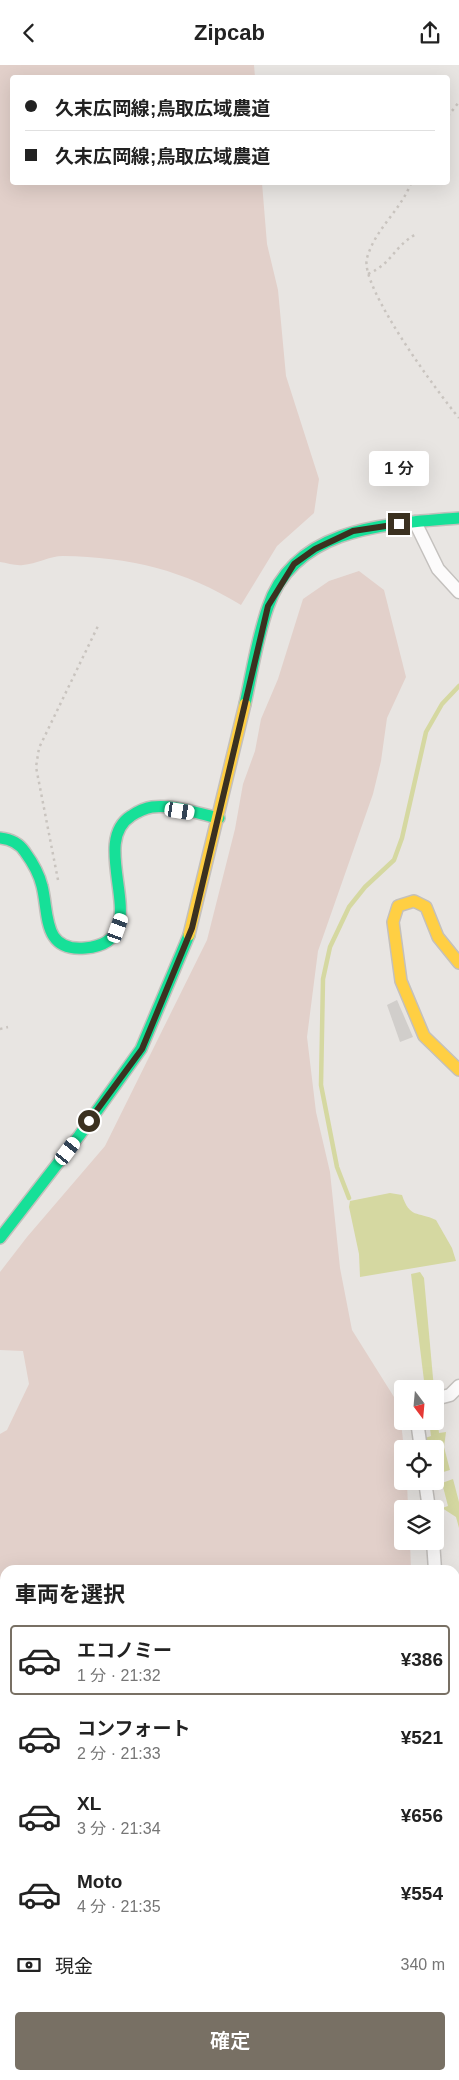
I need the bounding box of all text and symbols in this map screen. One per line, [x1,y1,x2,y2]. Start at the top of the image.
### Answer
icon: back [15,19,43,47]
icon: share [416,19,444,47]
text: Zipcab [194,20,265,45]
text: 久末広岡線;鳥取広域農道 [55,98,270,119]
text: 久末広岡線;鳥取広域農道 [55,146,270,167]
callout: 1 分 [369,451,429,487]
text: 1 分 [384,460,414,477]
route end [388,513,410,535]
car [164,801,195,821]
car [105,911,130,945]
route start [78,1110,100,1132]
car [52,1135,83,1167]
north arrow [394,1380,444,1430]
map controls [394,1380,444,1550]
button: locate [394,1440,444,1490]
button: layers [394,1500,444,1550]
text: 車両を選択 [15,1582,125,1607]
icon: car [17,1638,62,1683]
text: エコノミー [77,1640,172,1661]
text: ¥386 [401,1649,443,1670]
text: 1 分 · 21:32 [77,1667,161,1684]
icon: car [17,1716,62,1761]
text: コンフォート [77,1718,190,1739]
text: ¥521 [401,1727,443,1748]
text: 2 分 · 21:33 [77,1745,161,1762]
text: XL [77,1793,101,1814]
icon: car [17,1794,62,1839]
text: ¥656 [401,1805,443,1826]
text: 3 分 · 21:34 [77,1820,161,1837]
text: Moto [77,1871,122,1892]
icon: car [17,1872,62,1917]
text: ¥554 [401,1883,443,1904]
text: 4 分 · 21:35 [77,1898,161,1915]
icon: cash [15,1951,43,1979]
text: 現金 [55,1956,93,1977]
text: 340 m [401,1956,445,1973]
button: 確定 [15,2012,445,2070]

